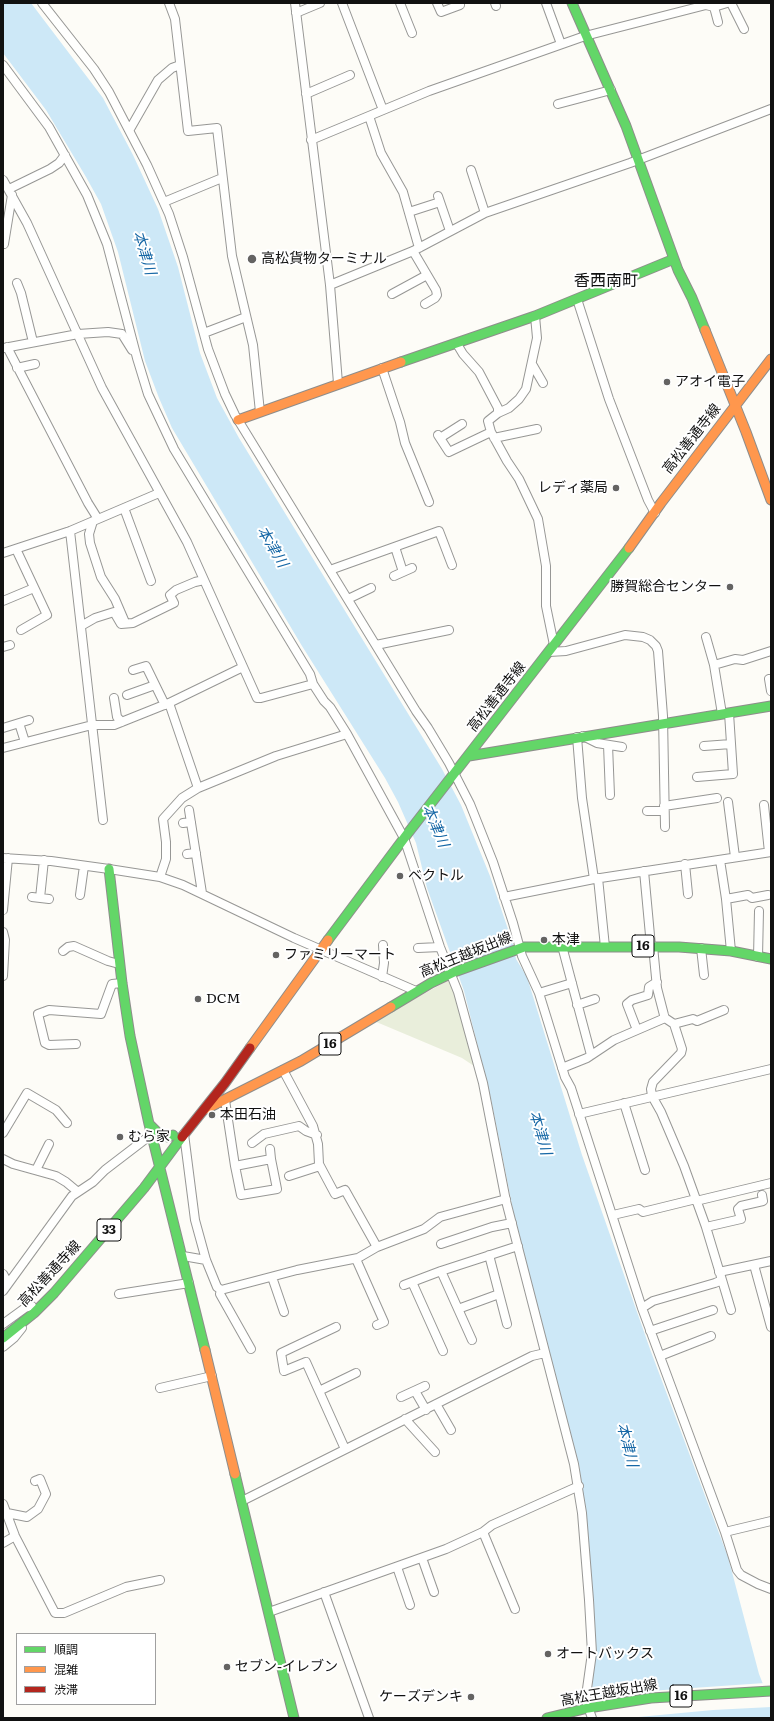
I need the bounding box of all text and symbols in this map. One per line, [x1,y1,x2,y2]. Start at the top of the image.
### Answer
water label: 本津川 [129,229,159,277]
place label: 高松貨物ターミナル [261,251,387,267]
marker: 高松貨物ターミナル [246,253,258,265]
district label: 香西南町 [574,271,638,291]
place label: アオイ電子 [675,374,745,390]
marker: アオイ電子 [662,377,672,387]
street label: 高松善通寺線 [660,401,724,477]
place label: レディ薬局 [538,480,608,496]
marker: レディ薬局 [611,483,621,493]
water label: 本津川 [253,523,291,571]
place label: 勝賀総合センター [610,579,722,595]
marker: 勝賀総合センター [725,582,735,592]
street label: 高松善通寺線 [465,659,529,735]
water label: 本津川 [418,802,452,850]
place label: ベクトル [408,868,464,884]
marker: ベクトル [395,871,405,881]
street label: 高松王越坂出線 [417,929,515,981]
place label: 本津 [552,932,580,948]
marker: 本津 [539,935,549,945]
road number: 16 [632,935,654,957]
place label: ファミリーマート [284,947,396,963]
marker: ファミリーマート [271,950,281,960]
place label: DCM [206,991,241,1007]
marker: DCM [193,994,203,1004]
road number: 16 [319,1033,341,1055]
place label: 本田石油 [220,1107,276,1123]
water label: 本津川 [525,1109,555,1157]
marker: 本田石油 [207,1110,217,1120]
place label: むら家 [128,1129,170,1145]
marker: むら家 [115,1132,125,1142]
road number: 33 [97,1219,121,1241]
street label: 高松善通寺線 [15,1238,85,1310]
water label: 本津川 [613,1421,641,1469]
legend [16,1633,156,1705]
text: 順調 [54,1640,78,1658]
place label: オートバックス [556,1646,654,1662]
marker: オートバックス [543,1649,553,1659]
place label: セブン-イレブン [235,1659,338,1675]
text: 混雑 [54,1660,78,1678]
marker: セブン-イレブン [222,1662,232,1672]
street label: 高松王越坂出線 [559,1676,659,1710]
text: 渋滞 [54,1680,78,1698]
road number: 16 [670,1685,692,1707]
place label: ケーズデンキ [379,1689,463,1705]
marker: ケーズデンキ [466,1692,476,1702]

